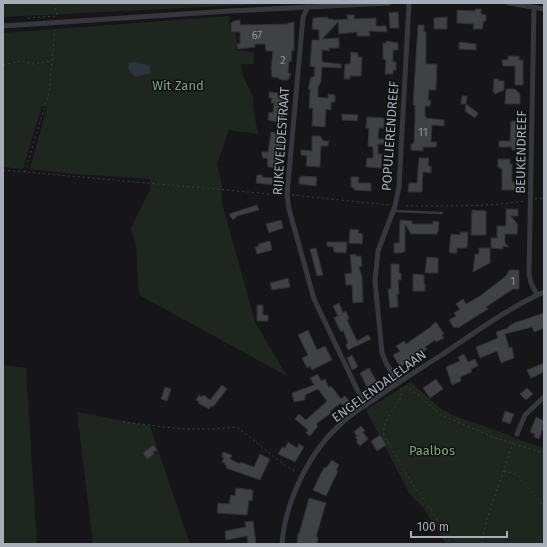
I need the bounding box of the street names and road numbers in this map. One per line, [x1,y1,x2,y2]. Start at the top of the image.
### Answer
street label: POPULIERENDREEF [379,80,401,191]
street label: RIJKEVELDESTRAAT [270,86,292,196]
street label: BEUKENDREEF [513,110,529,194]
street label: ENGELENDALELAAN [329,347,429,425]

